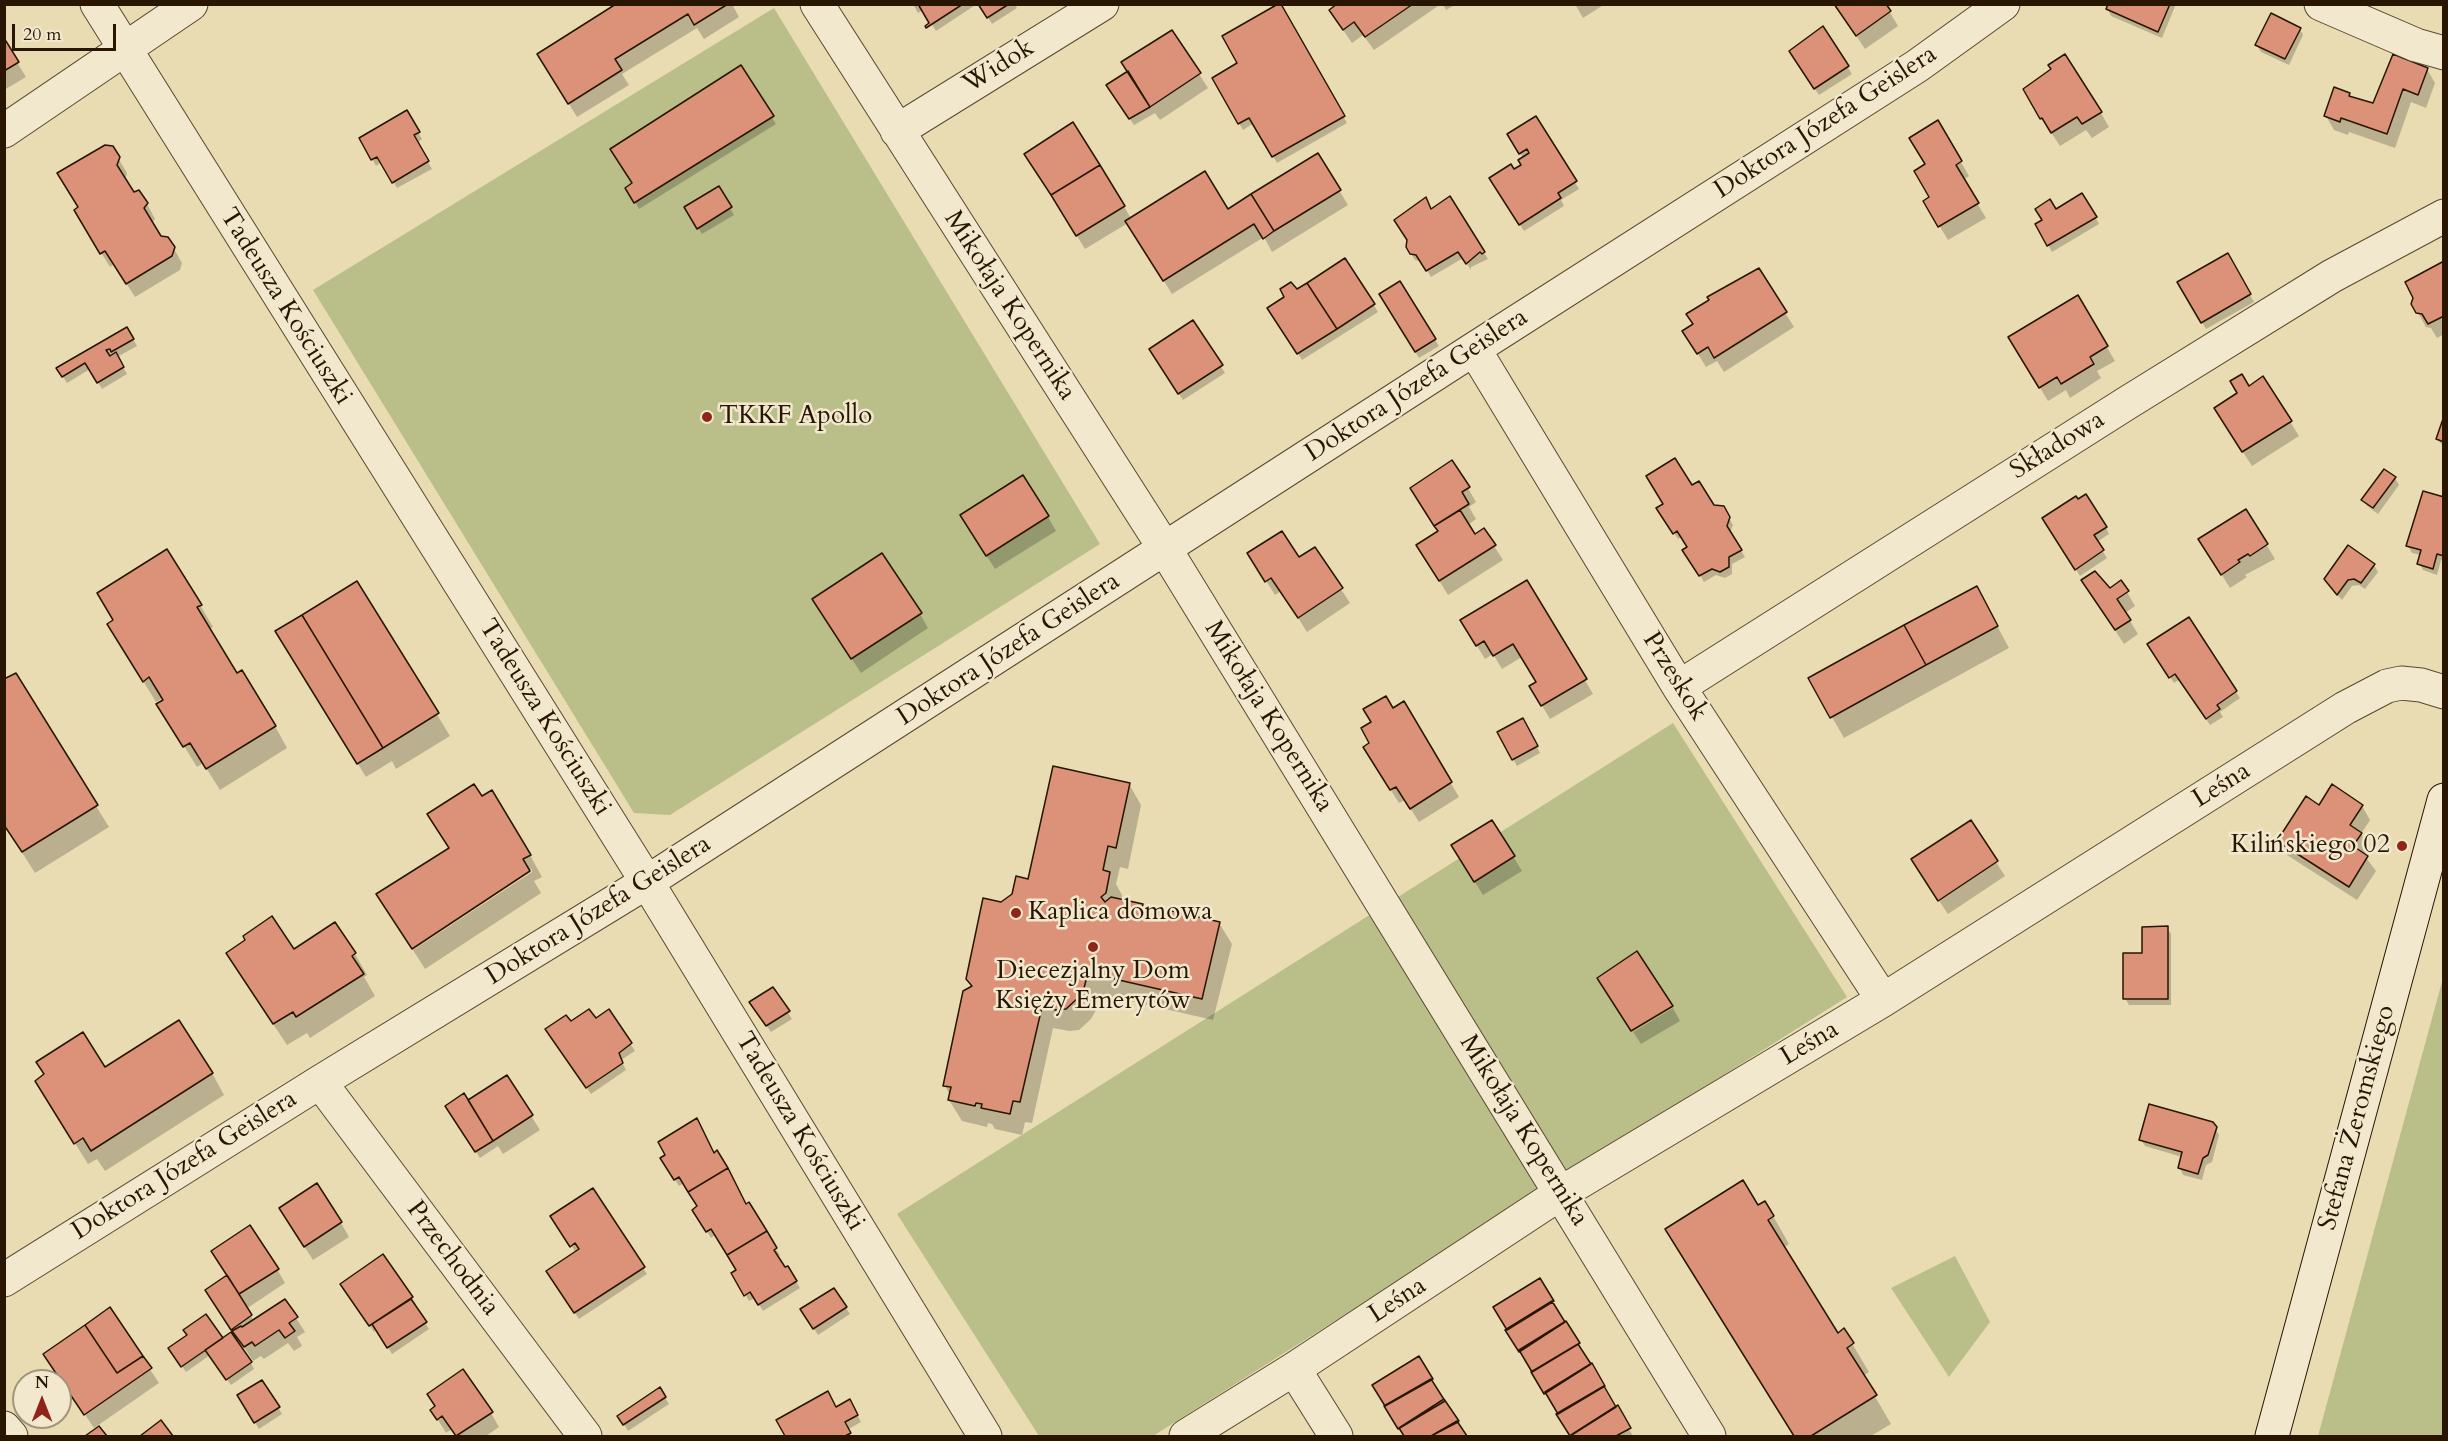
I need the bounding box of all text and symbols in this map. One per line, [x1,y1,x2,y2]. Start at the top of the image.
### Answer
scale bar [15,12,118,50]
text: 20 m [23,22,62,47]
street label: Widok [958,33,1040,101]
street label: Doktora Józefa Geislera [1709,39,1943,207]
street label: Tadeusza Kościuszki [212,203,358,411]
street label: Mikołaja Kopernika [936,205,1082,407]
street label: Doktora Józefa Geislera [1300,302,1534,470]
place label: TKKF Apollo [719,401,872,433]
street label: Składowa [2005,405,2111,487]
marker: TKKF Apollo [700,410,714,424]
street label: Doktora Józefa Geislera [892,566,1126,734]
street label: Tadeusza Kościuszki [471,614,617,822]
street label: Mikołaja Kopernika [1197,616,1339,818]
street label: Przeskok [1635,627,1713,727]
street label: Leśna [2187,756,2257,816]
street label: Doktora Józefa Geislera [481,829,717,993]
place label: Kilińskiego 02 [2231,830,2390,862]
marker: Kilińskiego 02 [2395,839,2409,853]
place label: Kaplica domowa [1028,897,1212,929]
marker: Kaplica domowa [1009,906,1023,920]
marker: Diecezjalny Dom Księży Emerytów [1086,940,1100,954]
place label: Diecezjalny Dom Księży Emerytów [995,956,1191,1018]
street label: Stefana Żeromskiego [2313,1002,2403,1234]
street label: Leśna [1775,1015,1845,1073]
street label: Tadeusza Kościuszki [727,1027,871,1237]
street label: Mikołaja Kopernika [1452,1030,1594,1232]
street label: Doktora Józefa Geislera [67,1084,303,1248]
street label: Przechodnia [399,1195,505,1323]
street label: Leśna [1363,1271,1433,1331]
north arrow [12,1369,72,1429]
text: N [35,1372,49,1394]

